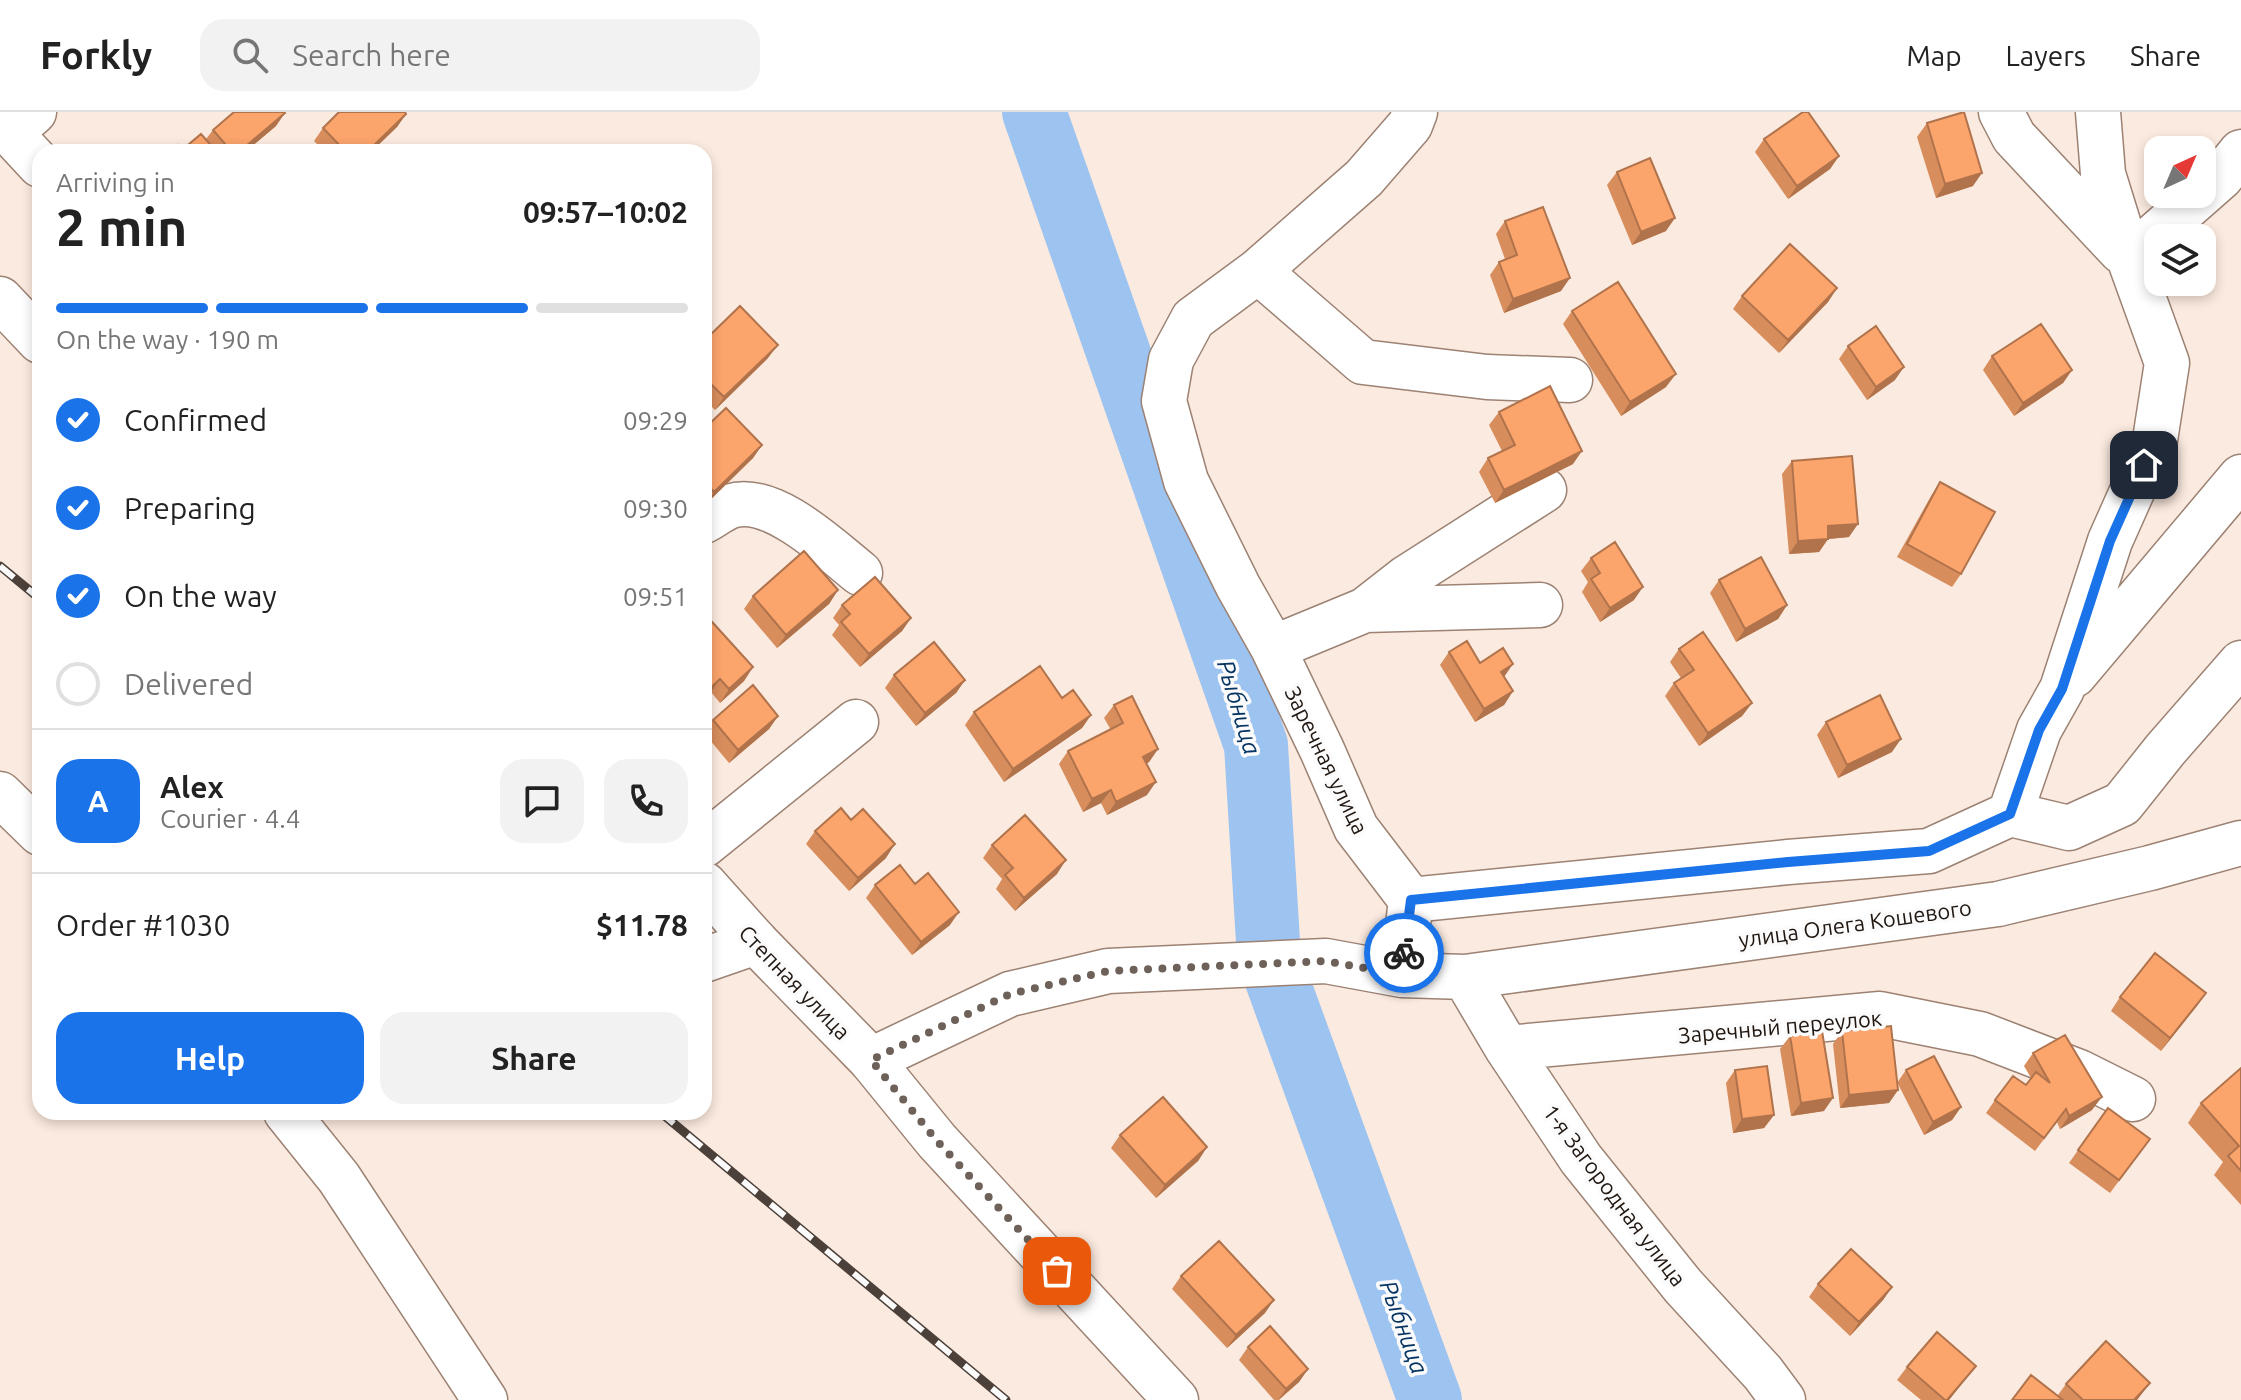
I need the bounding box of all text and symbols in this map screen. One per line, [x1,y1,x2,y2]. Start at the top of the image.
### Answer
search box [200,19,760,91]
icon: search [228,33,272,77]
text: Forkly [40,34,152,76]
text: Search here [292,38,451,72]
text: Map [1906,40,1962,71]
text: Layers [2006,40,2086,71]
text: Share [2130,40,2201,71]
north arrow [2144,136,2216,208]
map controls [2144,136,2216,296]
text: Arriving in [56,168,175,197]
text: 09:57–10:02 [523,195,688,229]
text: 2 min [56,198,187,256]
button: layers [2144,224,2216,296]
text: On the way · 190 m [56,325,279,354]
icon: check [56,398,100,442]
text: Confirmed [124,403,267,437]
text: 09:29 [623,406,688,435]
pin [2110,431,2178,499]
icon: home [2122,443,2166,487]
icon: check [56,486,100,530]
text: Preparing [124,491,256,525]
text: 09:30 [623,494,688,523]
icon: check [56,574,100,618]
text: On the way [124,579,277,613]
text: 09:51 [623,582,688,611]
water label: Рыбница [1212,656,1266,758]
text: Delivered [124,667,253,701]
street label: Заречная улица [1280,682,1374,838]
button: chat [500,759,584,843]
button: phone [604,759,688,843]
text: Alex [160,770,224,804]
text: A [87,784,109,818]
text: Courier · 4.4 [160,804,300,833]
street label: улица Олега Кошевого [1737,894,1973,952]
text: Order #1030 [56,908,230,942]
text: $11.78 [596,908,688,942]
courier [1364,913,1444,993]
street label: Степная улица [734,920,856,1044]
icon: bike [1382,931,1426,975]
street label: Заречный переулок [1677,1005,1883,1047]
button: Help [56,1012,364,1104]
button: Share [380,1012,688,1104]
street label: 1-я Загородная улица [1539,1099,1691,1291]
pin [1023,1237,1091,1305]
icon: bag [1035,1249,1079,1293]
water label: Рыбница [1375,1277,1433,1377]

